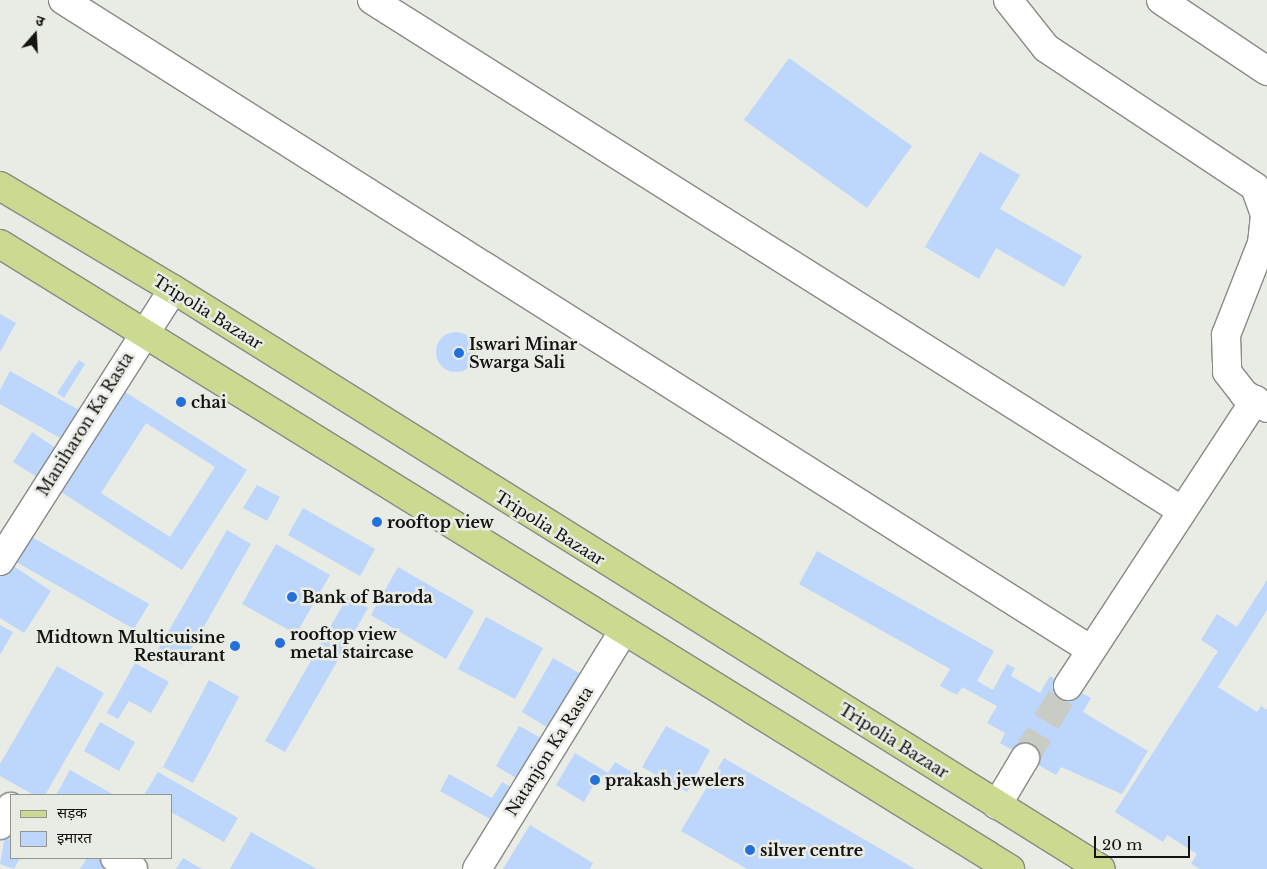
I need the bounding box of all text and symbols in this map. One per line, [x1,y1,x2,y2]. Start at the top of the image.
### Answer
north arrow [10,10,60,60]
text: उ [33,11,47,31]
street label: Tripolia Bazaar [150,271,266,353]
place label: Iswari Minar Swarga Sali [469,334,577,372]
marker: Iswari Minar Swarga Sali [453,347,465,359]
street label: Maniharon Ka Rasta [33,349,137,499]
place label: chai [191,392,226,412]
marker: chai [175,396,187,408]
street label: Tripolia Bazaar [492,487,608,569]
place label: rooftop view [387,512,494,532]
marker: rooftop view [371,516,383,528]
place label: Bank of Baroda [302,587,433,607]
marker: Bank of Baroda [286,591,298,603]
place label: rooftop view metal staircase [290,624,414,662]
place label: Midtown Multicuisine Restaurant [36,627,225,665]
marker: rooftop view metal staircase [274,637,286,649]
marker: Midtown Multicuisine Restaurant [229,640,241,652]
street label: Natanjon Ka Rasta [501,683,597,819]
street label: Tripolia Bazaar [836,700,952,782]
place label: prakash jewelers [605,770,744,790]
marker: prakash jewelers [589,774,601,786]
legend [10,794,172,859]
text: सड़क [57,803,87,822]
scale bar [1097,826,1193,858]
text: इमारत [57,828,92,847]
text: 20 m [1102,835,1142,854]
place label: silver centre [760,840,863,860]
marker: silver centre [744,844,756,856]

